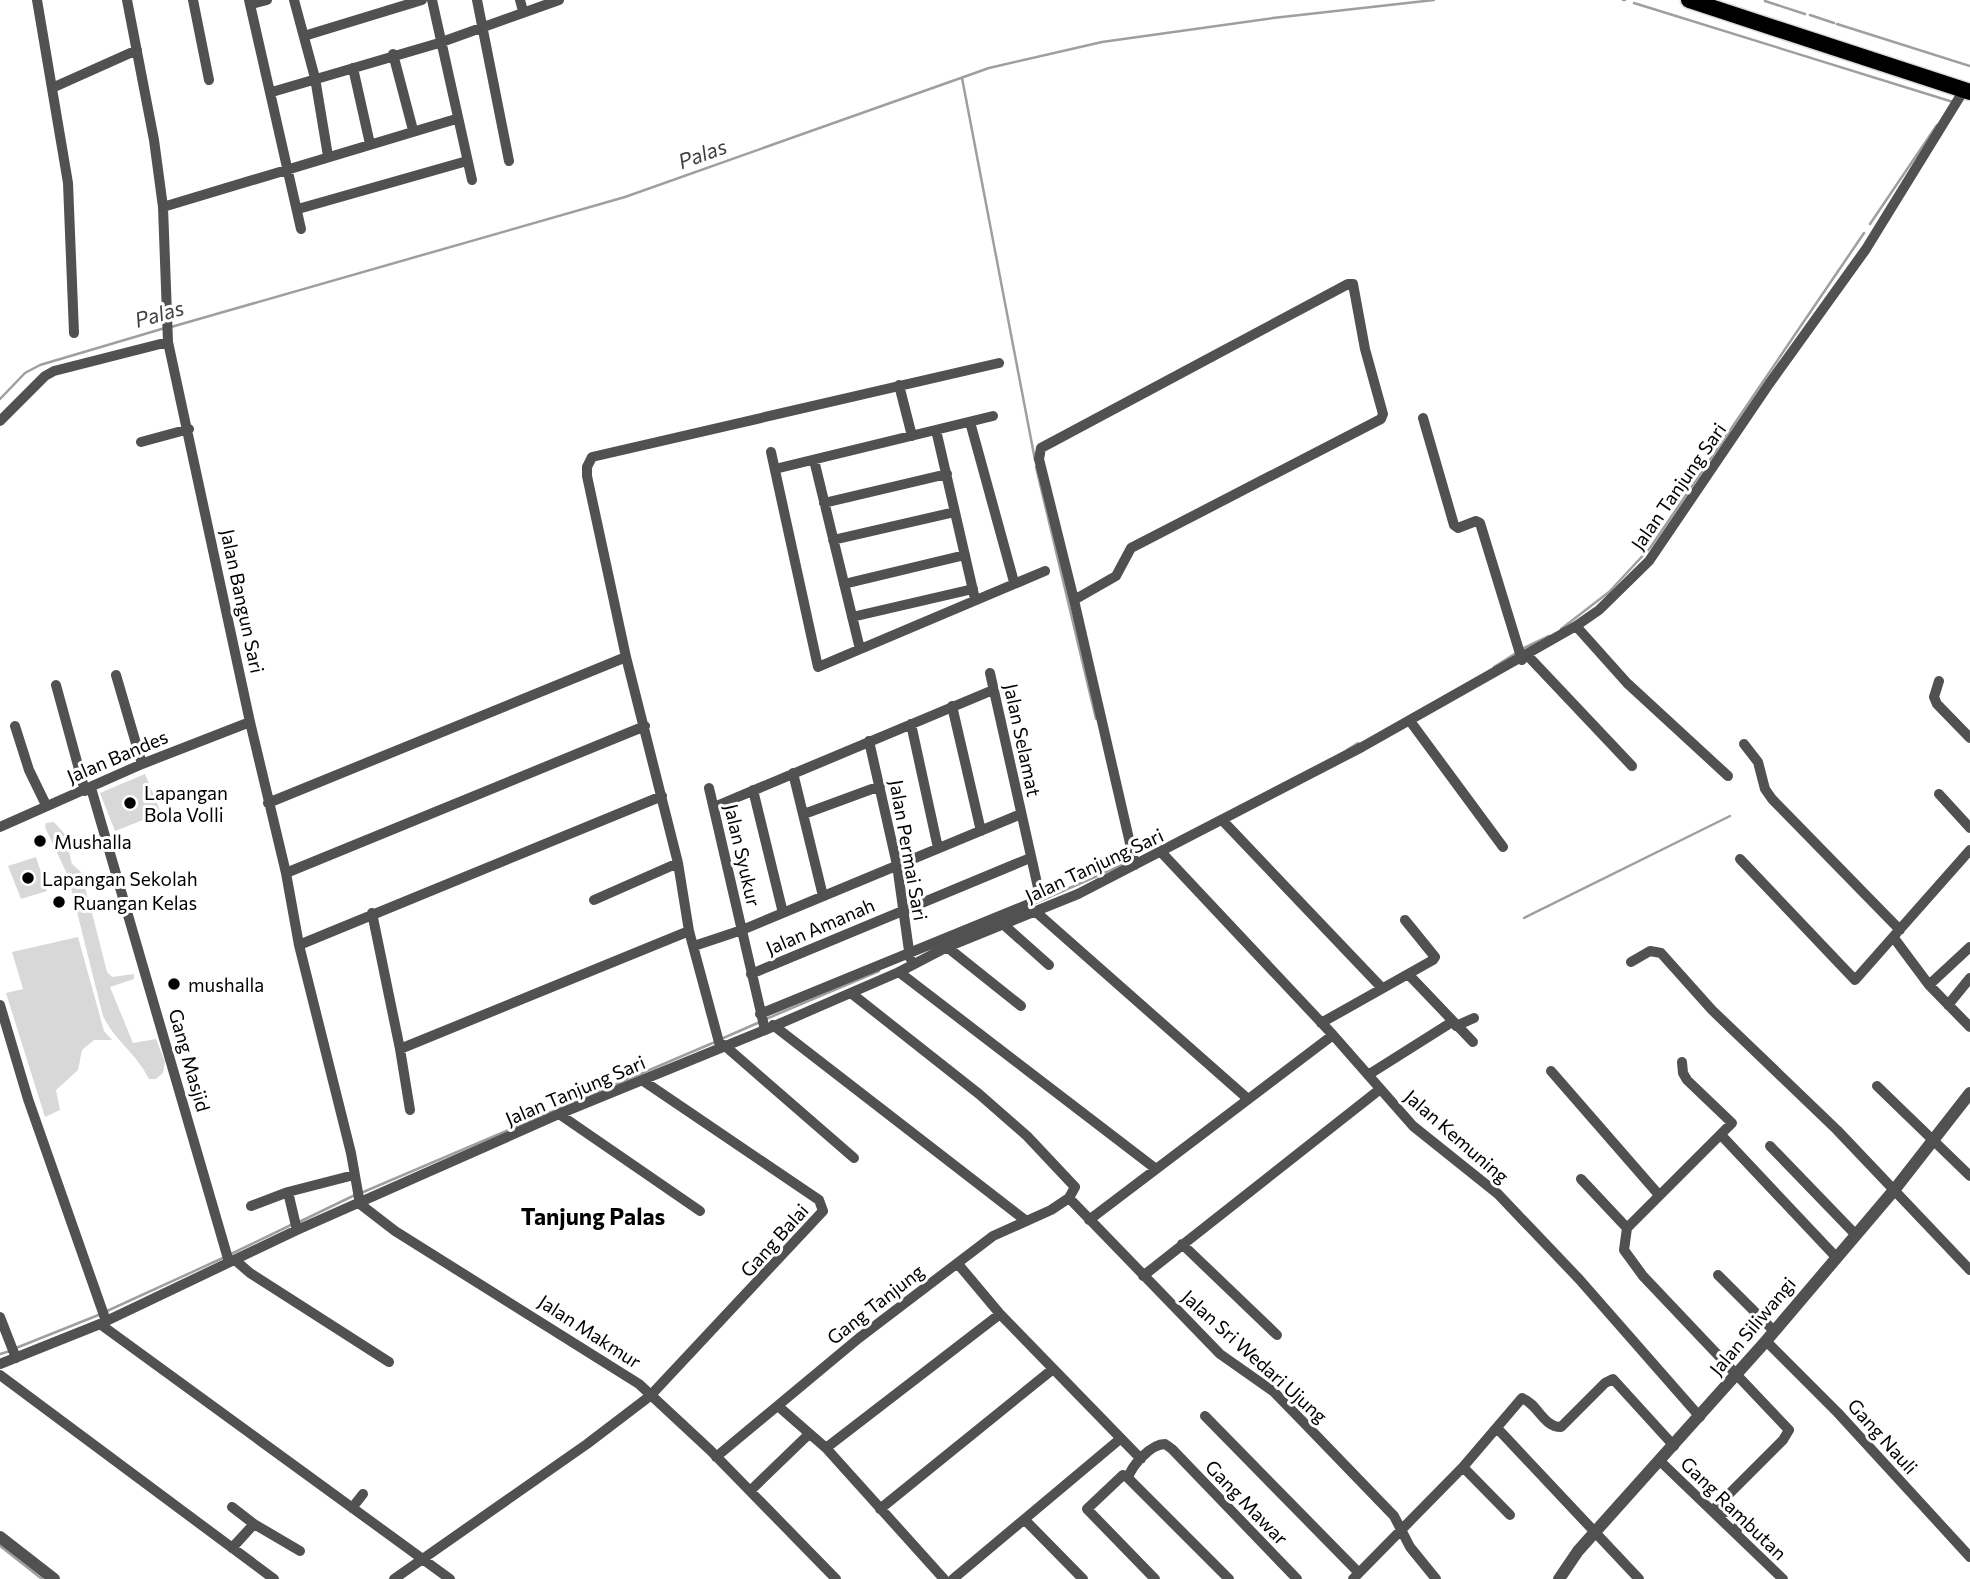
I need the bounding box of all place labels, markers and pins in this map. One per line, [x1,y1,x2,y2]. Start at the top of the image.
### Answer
place label: Lapangan Bola Volli [144,781,228,826]
marker: Lapangan Bola Volli [122,795,138,811]
place label: Mushalla [54,830,132,853]
marker: Mushalla [32,833,48,849]
place label: Lapangan Sekolah [42,867,198,890]
marker: Lapangan Sekolah [20,870,36,886]
place label: Ruangan Kelas [73,891,197,914]
marker: Ruangan Kelas [51,894,67,910]
place label: mushalla [188,973,264,996]
marker: mushalla [166,976,182,992]

